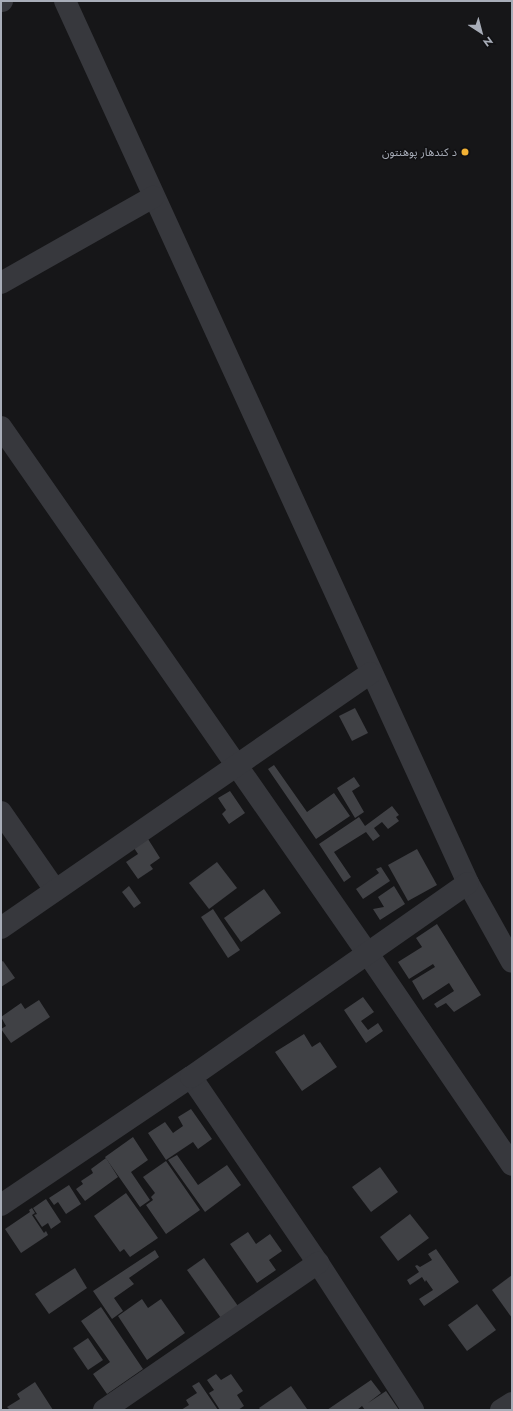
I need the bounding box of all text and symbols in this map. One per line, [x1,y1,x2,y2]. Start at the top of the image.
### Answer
north arrow [461,12,501,52]
text: N [480,33,496,51]
place label: د کندهار پوهنتون [382,145,457,159]
marker: د کندهار پوهنتون [460,147,470,157]

